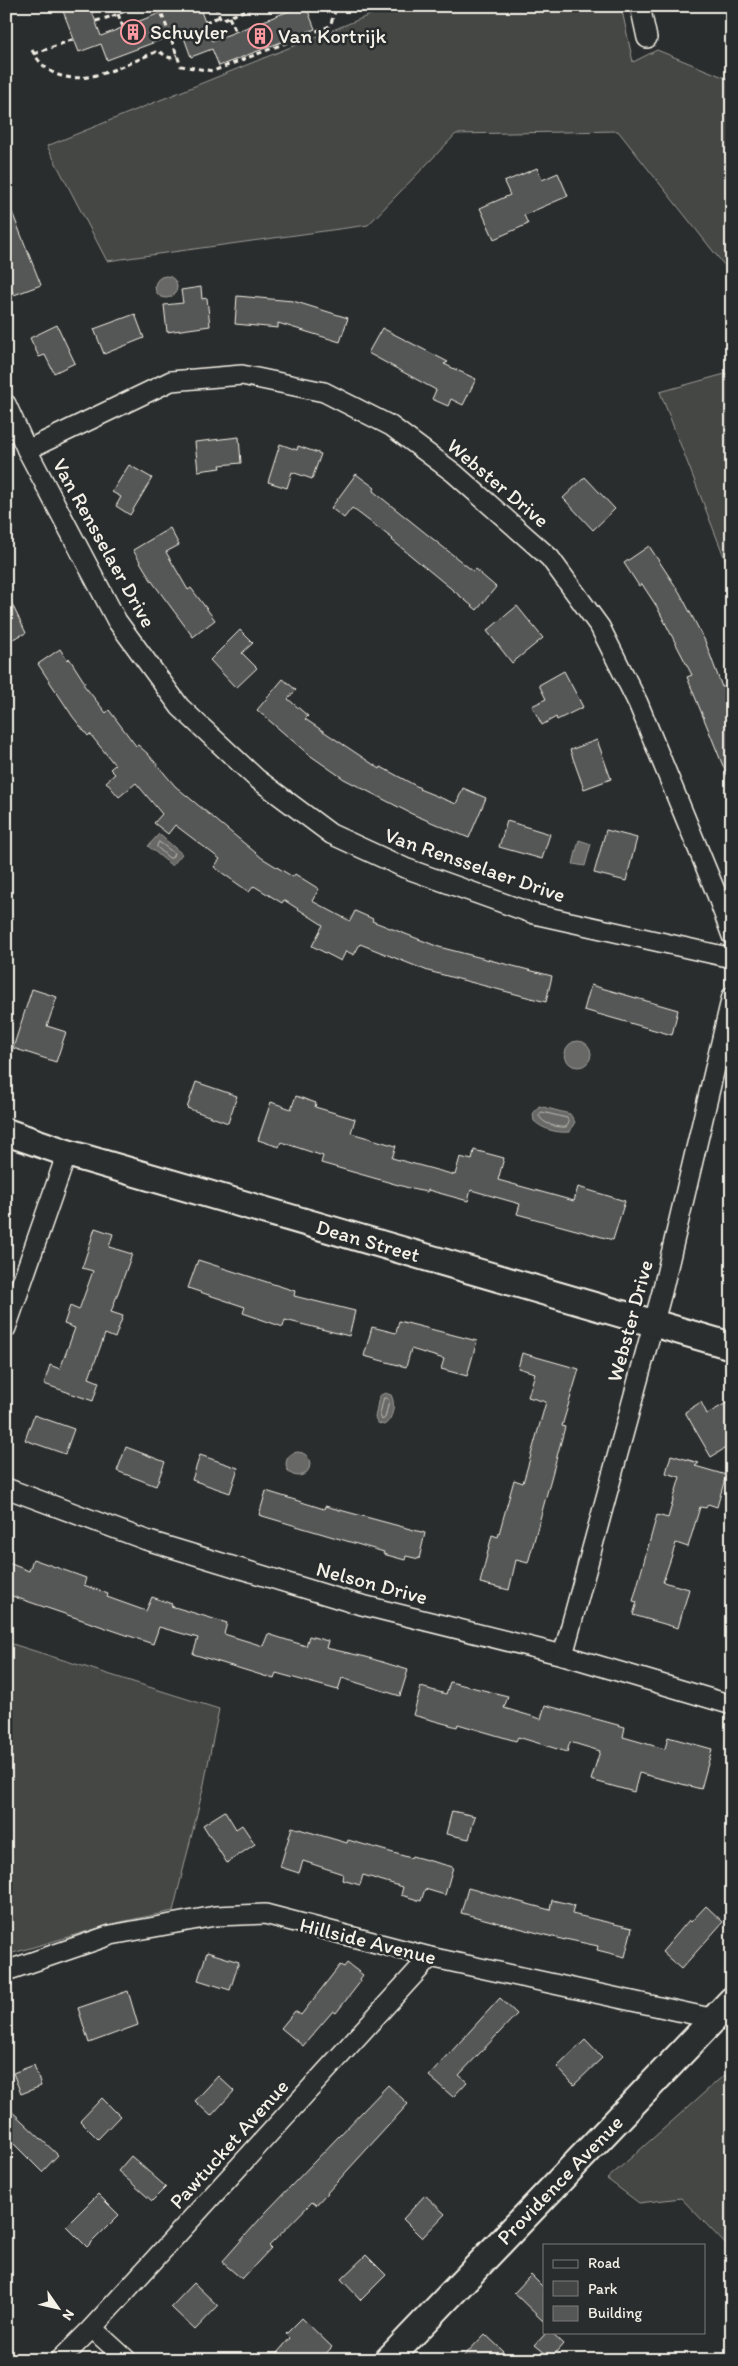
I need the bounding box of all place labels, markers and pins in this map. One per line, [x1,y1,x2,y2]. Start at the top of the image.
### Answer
building icon: Schuyler [120,19,146,45]
place label: Schuyler [150,19,228,44]
building icon: Van Kortrijk [247,23,273,49]
place label: Van Kortrijk [278,23,387,48]

